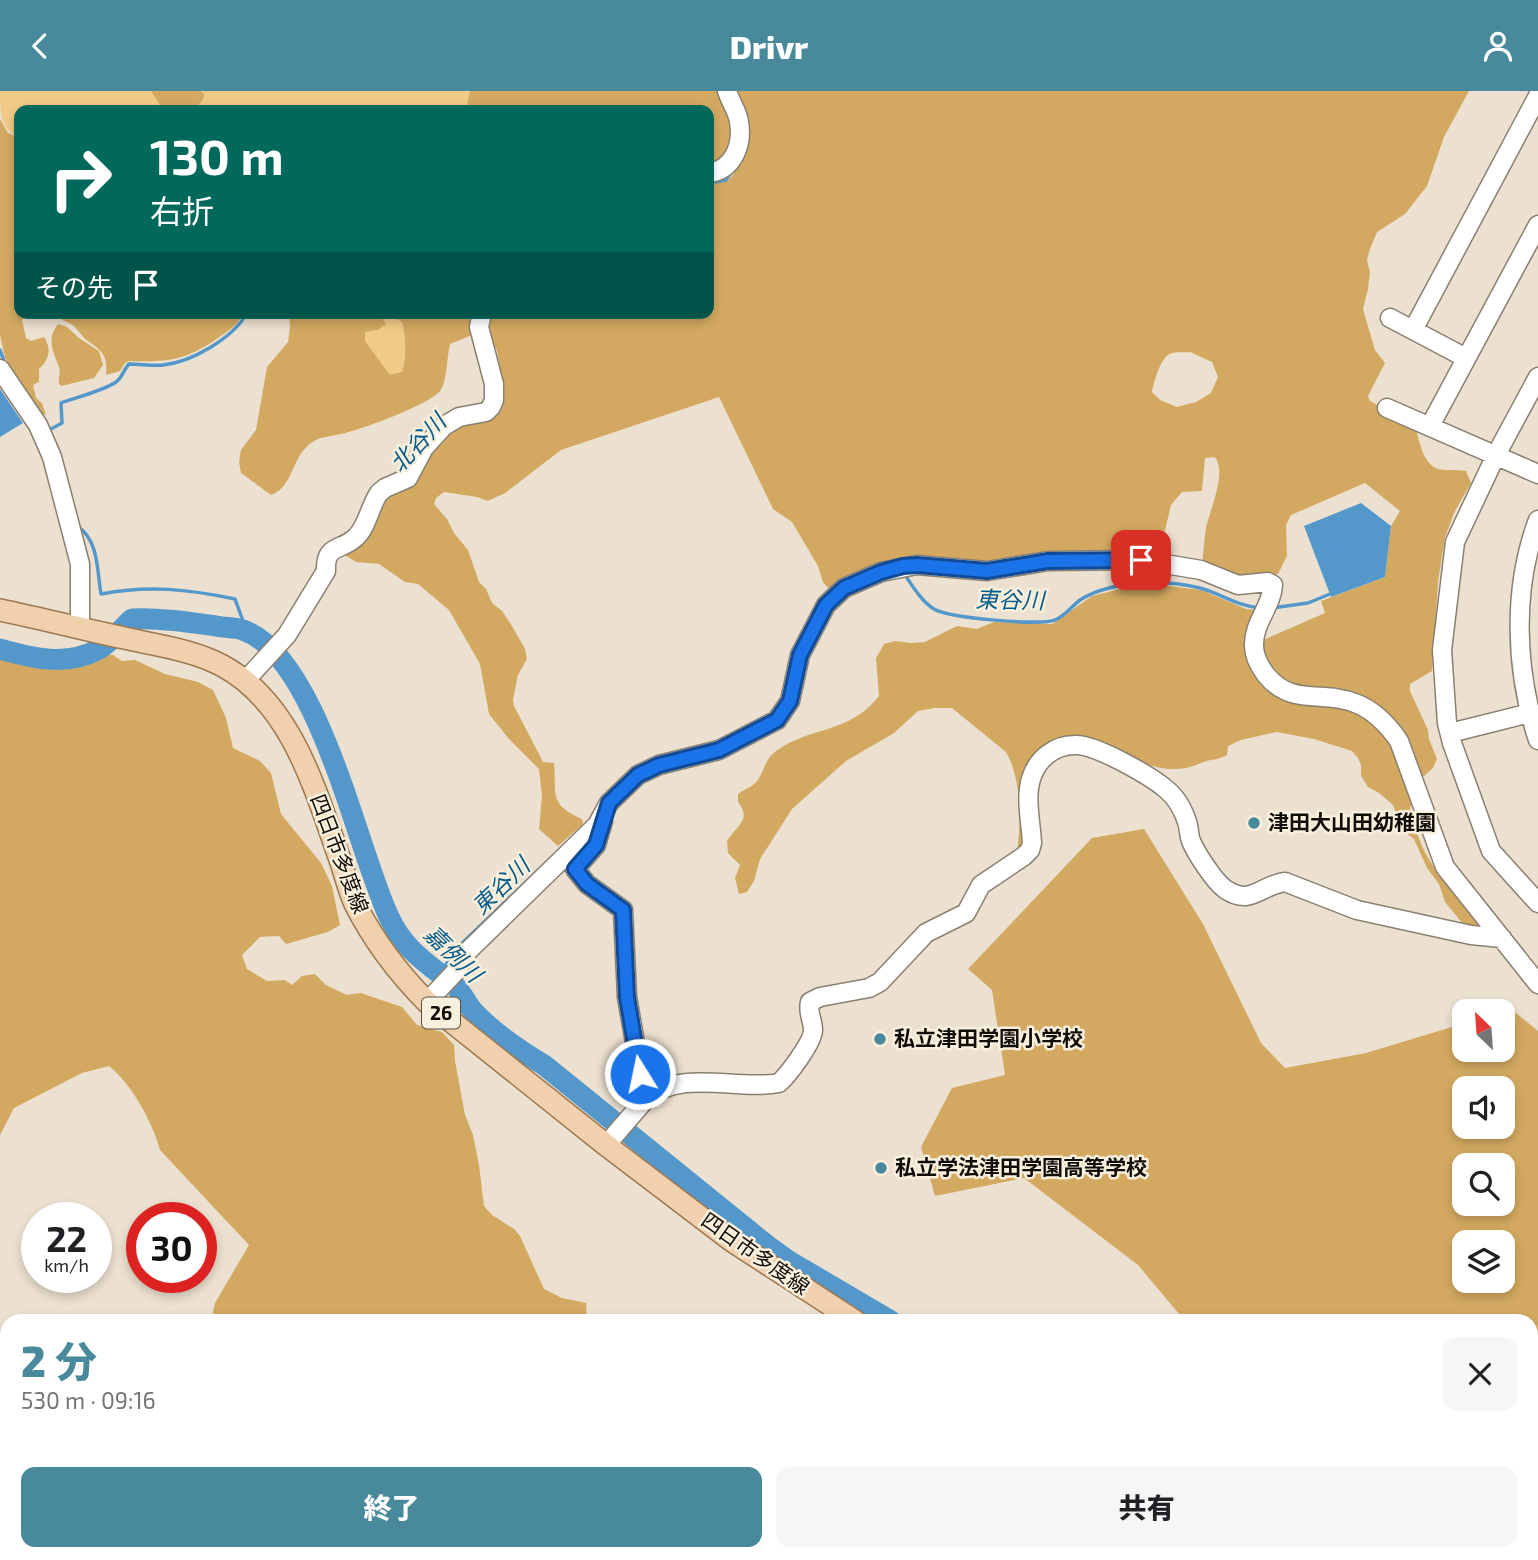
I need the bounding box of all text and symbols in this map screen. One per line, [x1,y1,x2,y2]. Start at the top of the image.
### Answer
icon: back [21,27,59,65]
text: Drivr [730,27,808,65]
icon: person [1479,27,1517,65]
text: 130 m [150,126,284,185]
icon: right [35,133,126,224]
text: 右折 [150,191,214,229]
icon: arrive [127,266,165,304]
text: その先 [35,271,113,302]
water label: 北谷川 [384,405,453,477]
pin [1111,530,1171,590]
icon: arrive [1122,541,1160,579]
water label: 東谷川 [975,584,1048,614]
street label: 四日市多度線 [306,790,375,917]
place label: 津田大山田幼稚園 [1268,809,1436,834]
marker: 津田大山田幼稚園 [1246,815,1262,831]
water label: 東谷川 [466,849,537,919]
water label: 嘉例川 [419,919,490,989]
road number: 26 [422,997,460,1029]
north arrow [1452,999,1516,1062]
map controls [1452,999,1515,1293]
place label: 私立津田学園小学校 [894,1025,1083,1050]
marker: 私立津田学園小学校 [872,1031,888,1047]
position arrow [603,1037,677,1111]
button: sound [1452,1076,1515,1139]
button: search [1452,1153,1515,1216]
place label: 私立学法津田学園高等学校 [895,1154,1147,1179]
marker: 私立学法津田学園高等学校 [873,1160,889,1176]
speed limit sign: 30 [126,1202,217,1293]
street label: 四日市多度線 [697,1206,815,1299]
text: 22 [46,1217,87,1259]
button: layers [1452,1230,1515,1293]
text: km/h [44,1254,89,1276]
text: 2 分 [21,1335,97,1385]
button: close [1443,1337,1517,1411]
text: 530 m · 09:16 [21,1386,156,1414]
button: 終了 [21,1467,762,1547]
button: 共有 [776,1467,1517,1547]

